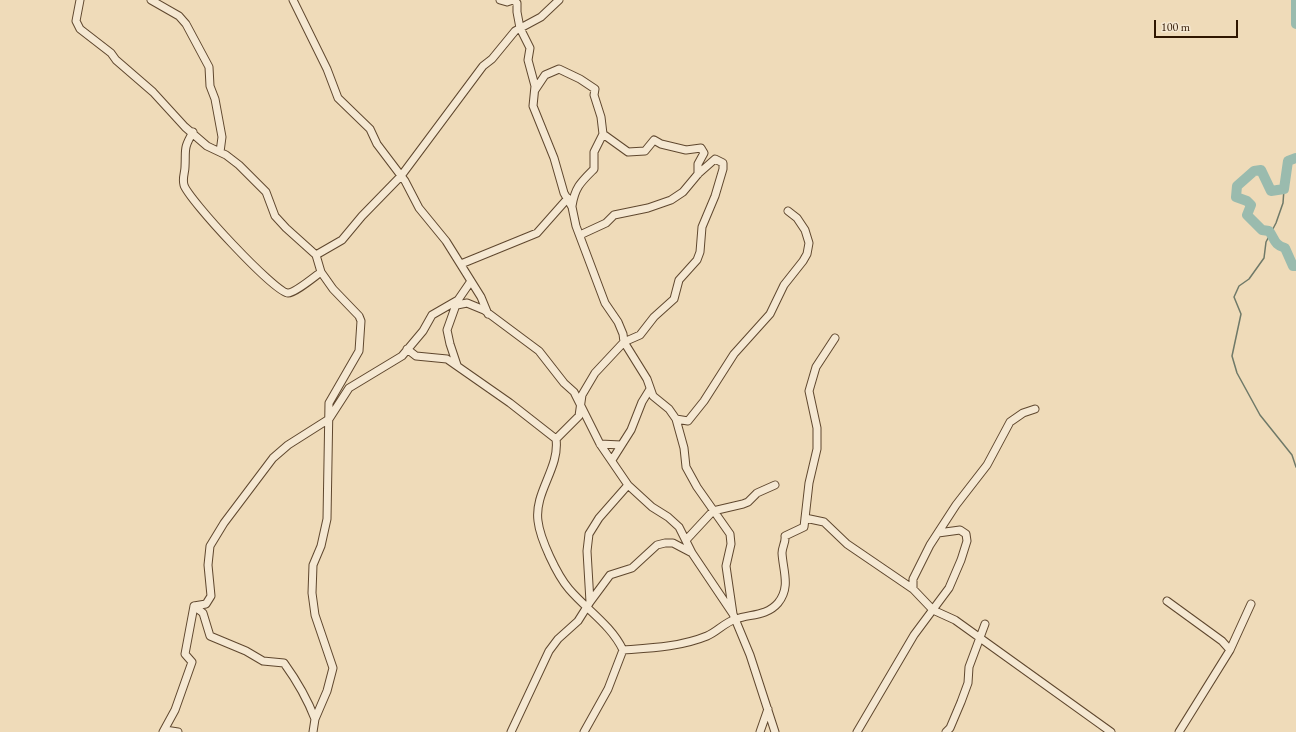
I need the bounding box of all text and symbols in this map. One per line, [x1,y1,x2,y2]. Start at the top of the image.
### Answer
scale bar [1156,12,1240,38]
text: 100 m [1161,19,1190,35]

